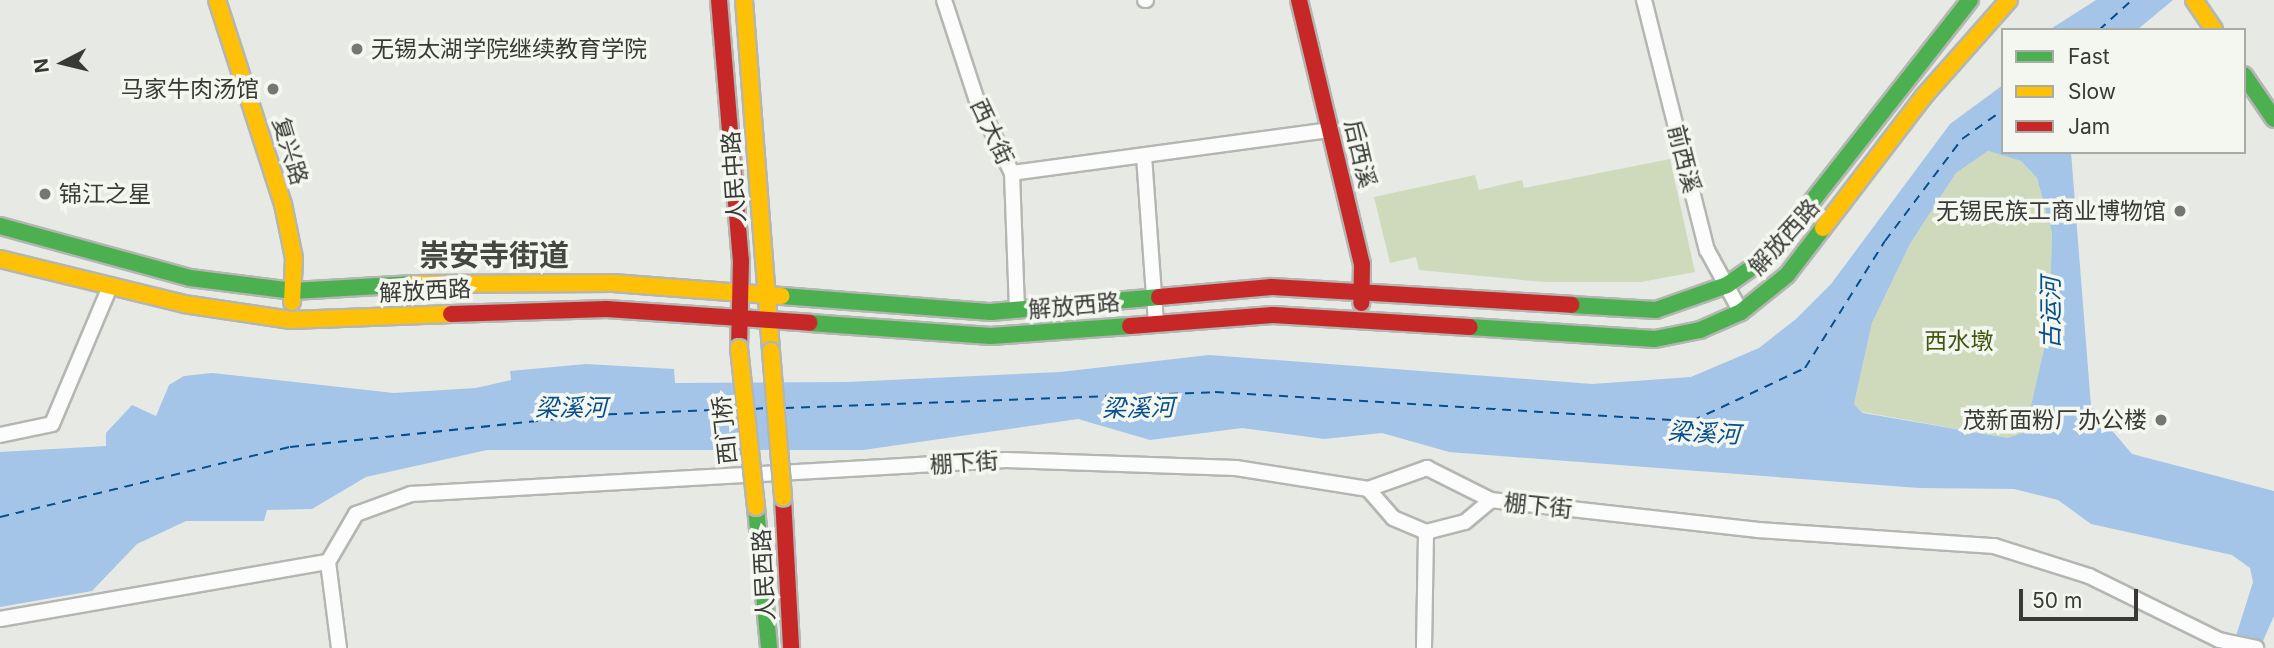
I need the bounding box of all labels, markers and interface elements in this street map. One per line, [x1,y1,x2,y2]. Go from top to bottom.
north arrow [28,28,98,98]
legend [2001,28,2246,154]
place label: 无锡太湖学院继续教育学院 [371,35,647,63]
marker: 无锡太湖学院继续教育学院 [349,41,365,57]
text: Fast [2068,44,2110,69]
text: N [29,57,54,74]
place label: 马家牛肉汤馆 [121,75,259,103]
text: Slow [2068,79,2116,104]
marker: 马家牛肉汤馆 [265,81,281,97]
street label: 西大街 [965,95,1019,169]
street label: 复兴路 [267,114,313,188]
text: Jam [2068,114,2110,139]
street label: 后西溪 [1339,117,1381,191]
street label: 前西溪 [1662,122,1706,196]
street label: 人民中路 [717,130,751,224]
place label: 锦江之星 [59,180,151,208]
marker: 锦江之星 [37,186,53,202]
street label: 解放西路 [1743,194,1825,280]
place label: 无锡民族工商业博物馆 [1936,197,2166,225]
marker: 无锡民族工商业博物馆 [2172,203,2188,219]
district label: 崇安寺街道 [419,237,569,273]
street label: 解放西路 [378,275,472,307]
water label: 古运河 [2037,277,2065,349]
street label: 解放西路 [1027,288,1121,324]
park label: 西水墩 [1925,327,1993,355]
water label: 梁溪河 [1102,393,1174,423]
water label: 梁溪河 [535,394,607,422]
street label: 西门桥 [708,394,742,466]
place label: 茂新面粉厂办公楼 [1963,406,2147,434]
marker: 茂新面粉厂办公楼 [2153,412,2169,428]
water label: 梁溪河 [1667,417,1741,449]
street label: 棚下街 [929,447,999,479]
street label: 棚下街 [1502,489,1574,523]
street label: 人民西路 [748,528,780,622]
scale bar [2022,574,2141,618]
text: 50 m [2032,588,2082,613]

